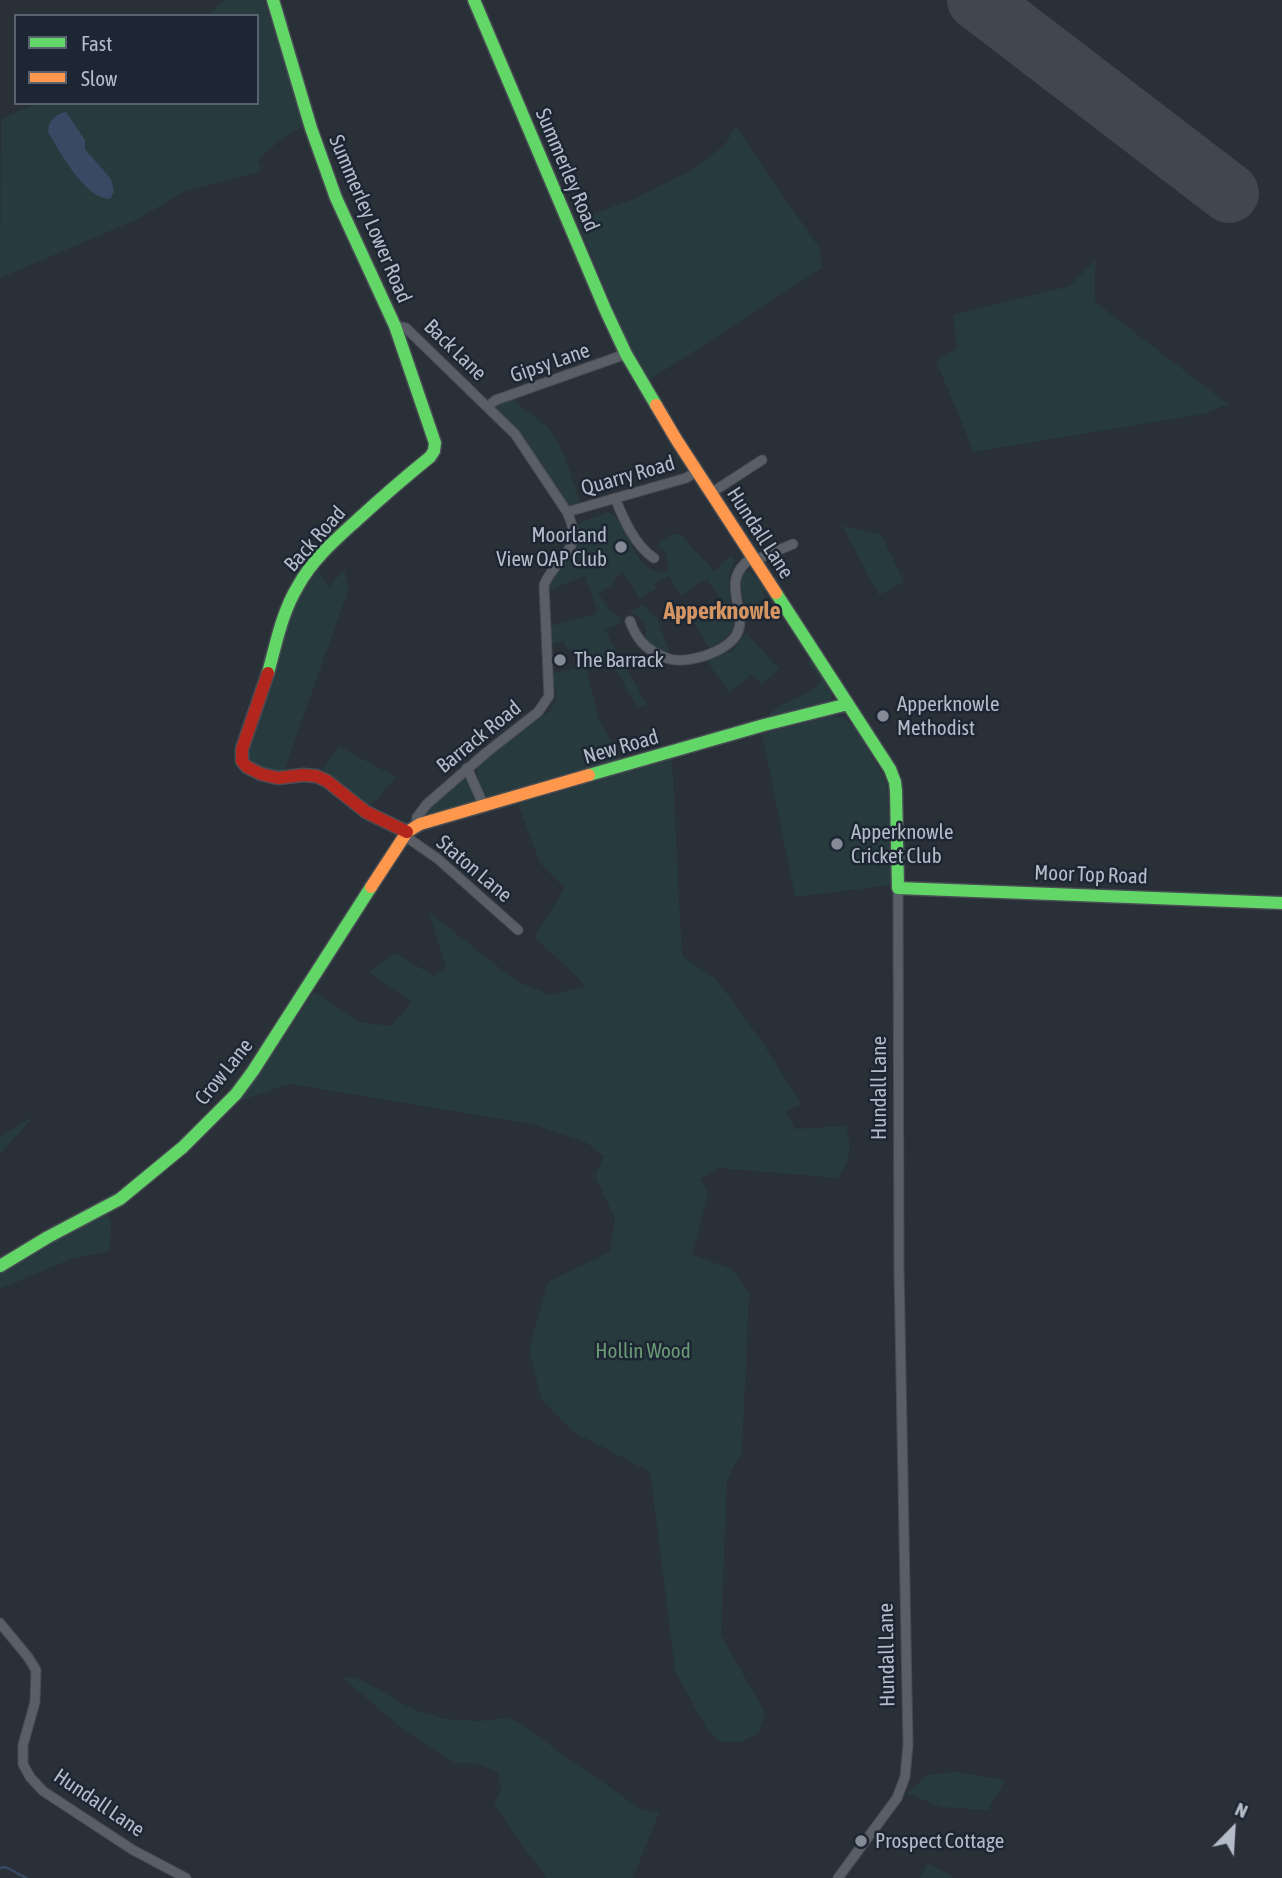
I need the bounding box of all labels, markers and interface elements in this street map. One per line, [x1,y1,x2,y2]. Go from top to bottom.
legend [14,14,259,105]
text: Fast [81,31,112,55]
text: Slow [81,66,117,90]
street label: Summerley Road [530,105,604,235]
street label: Summerley Lower Road [323,131,417,307]
street label: Back Lane [418,314,492,386]
street label: Gipsy Lane [507,338,593,388]
street label: Quarry Road [578,451,678,501]
street label: Hundall Lane [721,483,799,583]
street label: Back Road [279,501,351,577]
place label: Moorland View OAP Club [496,522,607,572]
marker: Moorland View OAP Club [613,539,629,555]
district label: Apperknowle [663,597,781,625]
place label: The Barrack [574,647,664,673]
marker: The Barrack [552,652,568,668]
place label: Apperknowle Methodist [897,691,999,741]
street label: Barrack Road [432,695,526,779]
marker: Apperknowle Methodist [875,708,891,724]
street label: New Road [580,724,662,770]
place label: Apperknowle Cricket Club [851,819,953,869]
street label: Staton Lane [431,830,517,908]
marker: Apperknowle Cricket Club [829,836,845,852]
street label: Moor Top Road [1034,860,1148,890]
street label: Crow Lane [190,1034,258,1110]
street label: Hundall Lane [866,1036,892,1140]
park label: Hollin Wood [595,1338,691,1364]
street label: Hundall Lane [873,1603,901,1707]
street label: Hundall Lane [49,1764,149,1842]
north arrow [1198,1794,1268,1864]
text: N [1232,1797,1251,1822]
place label: Prospect Cottage [875,1828,1004,1854]
marker: Prospect Cottage [853,1833,869,1849]

